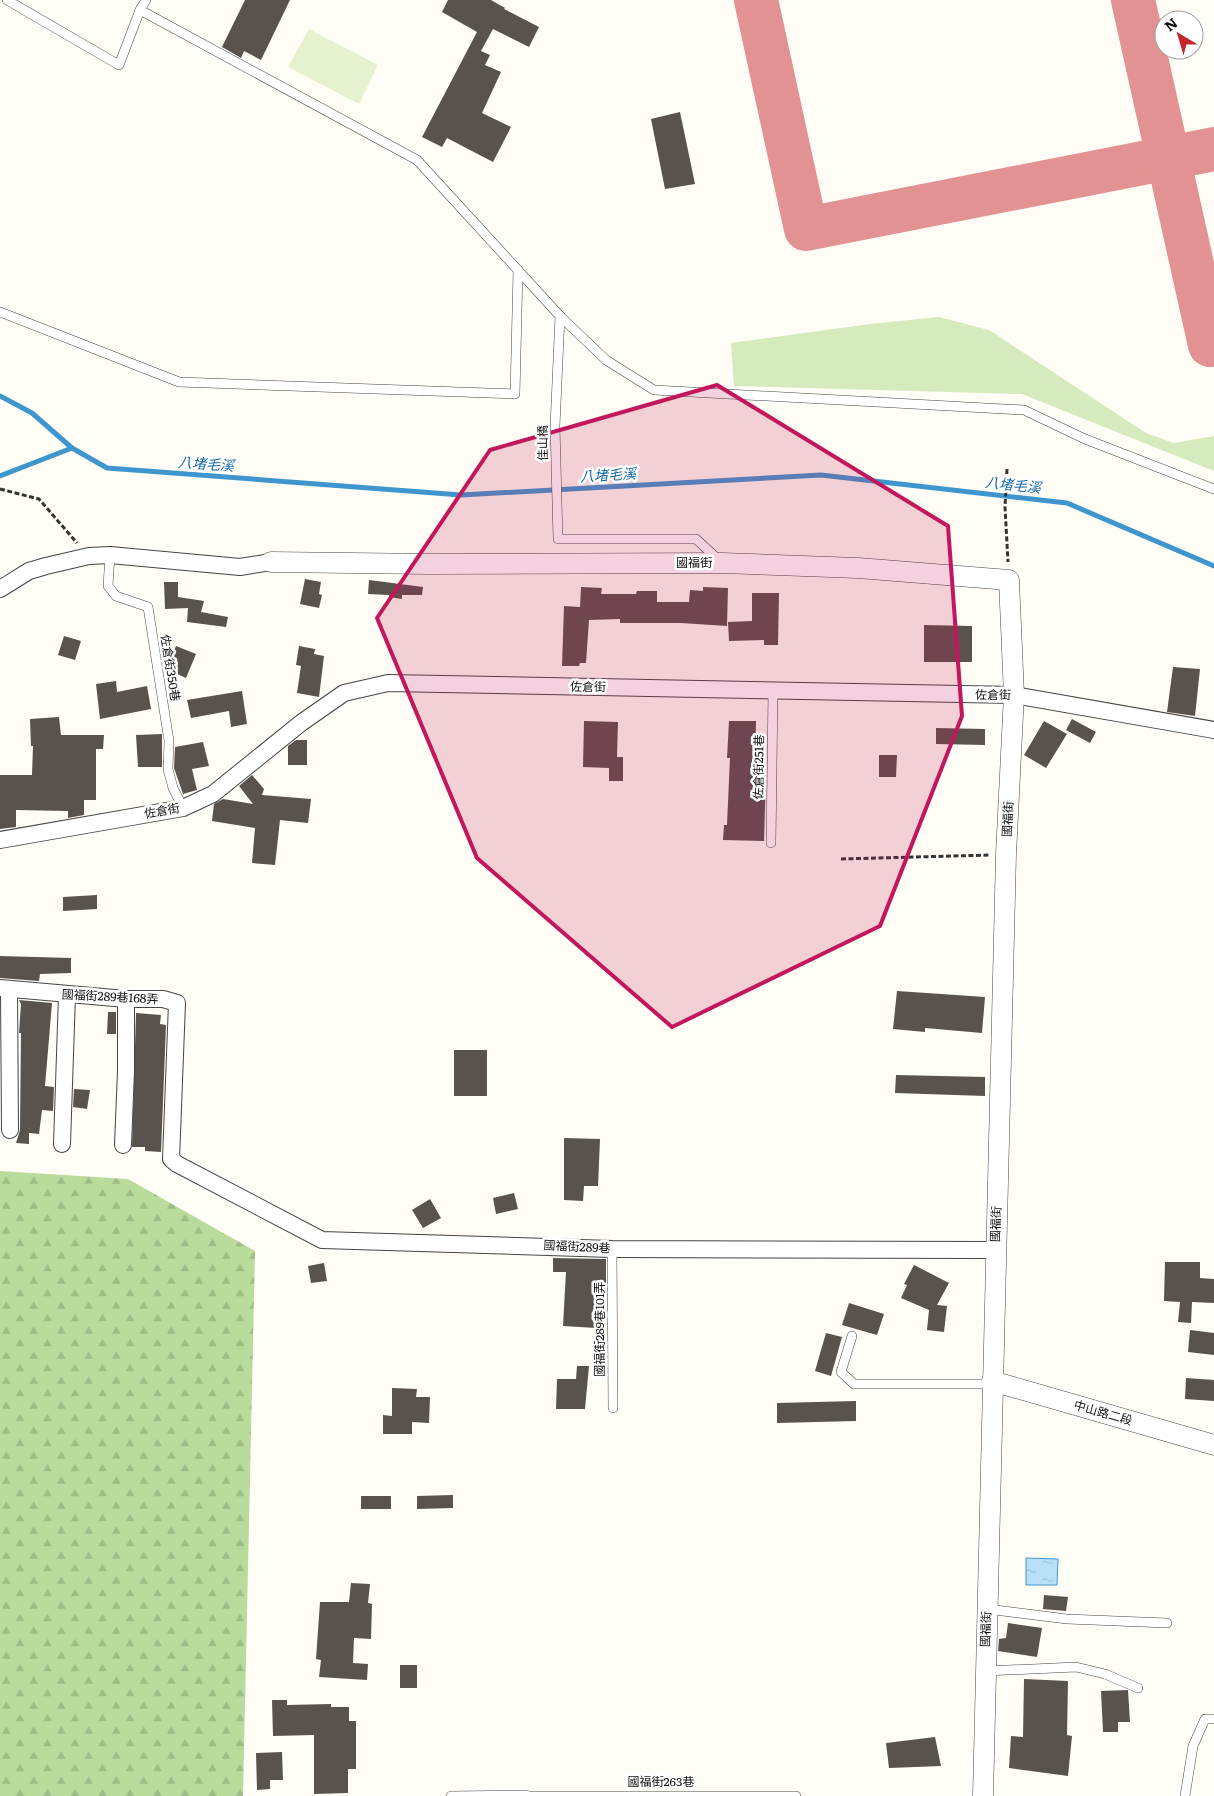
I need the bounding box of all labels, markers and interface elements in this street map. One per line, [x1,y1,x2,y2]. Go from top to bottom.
north arrow [1154,10,1204,60]
text: N [1160,12,1181,35]
street label: 佳山橋 [533,425,551,461]
water label: 八堵毛溪 [177,451,237,475]
water label: 八堵毛溪 [579,462,638,485]
water label: 八堵毛溪 [984,471,1044,497]
street label: 國福街 [676,553,712,571]
street label: 佐倉街350巷 [157,633,185,703]
street label: 佐倉街 [570,677,606,695]
street label: 佐倉街 [975,685,1011,703]
street label: 佐倉街251巷 [748,734,768,800]
street label: 佐倉街 [143,798,181,822]
street label: 國福街 [997,800,1017,837]
street label: 國福街289巷168弄 [61,984,159,1008]
street label: 國福街 [985,1206,1005,1242]
street label: 國福街289巷 [543,1235,611,1257]
street label: 國福街289巷101弄 [590,1281,608,1377]
street label: 中山路二段 [1072,1395,1135,1429]
street label: 國福街 [975,1611,995,1647]
street label: 國福街263巷 [627,1772,695,1790]

